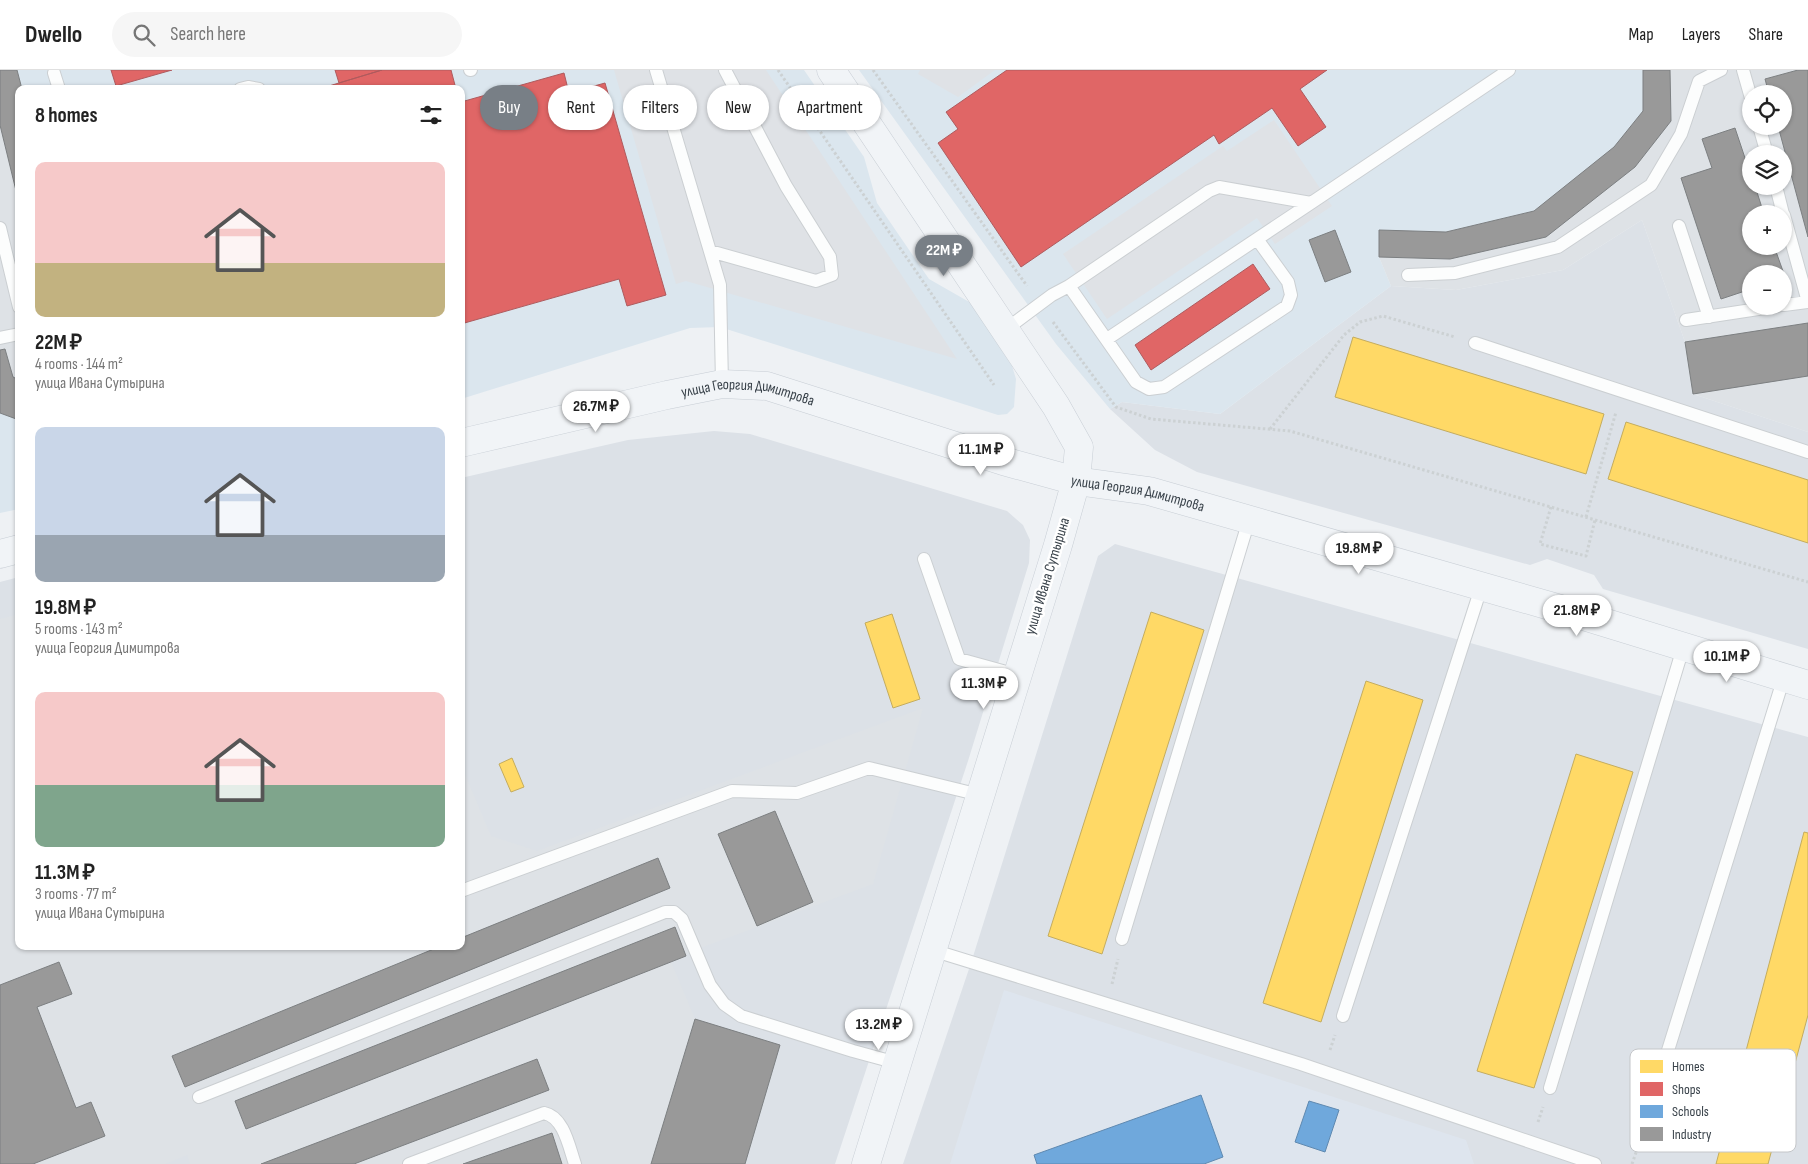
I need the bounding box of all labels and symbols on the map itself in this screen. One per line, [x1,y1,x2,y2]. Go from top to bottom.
pin: 22M ₽ [909,234,979,277]
street label: улица Георгия Димитрова [679,375,817,411]
pin: 26.7M ₽ [550,390,642,433]
pin: 11.1M ₽ [935,434,1027,476]
street label: улица Георгия Димитрова [1069,471,1207,516]
street label: улица Ивана Сутырина [1021,515,1074,637]
pin: 19.8M ₽ [1313,532,1405,575]
pin: 21.8M ₽ [1531,594,1623,637]
pin: 10.1M ₽ [1681,640,1773,683]
pin: 11.3M ₽ [938,668,1030,710]
pin: 13.2M ₽ [833,1008,925,1051]
legend [1630,1049,1796,1152]
text: Homes [1672,1058,1705,1075]
text: Shops [1672,1081,1701,1098]
text: Schools [1672,1103,1709,1120]
text: Industry [1672,1126,1712,1143]

